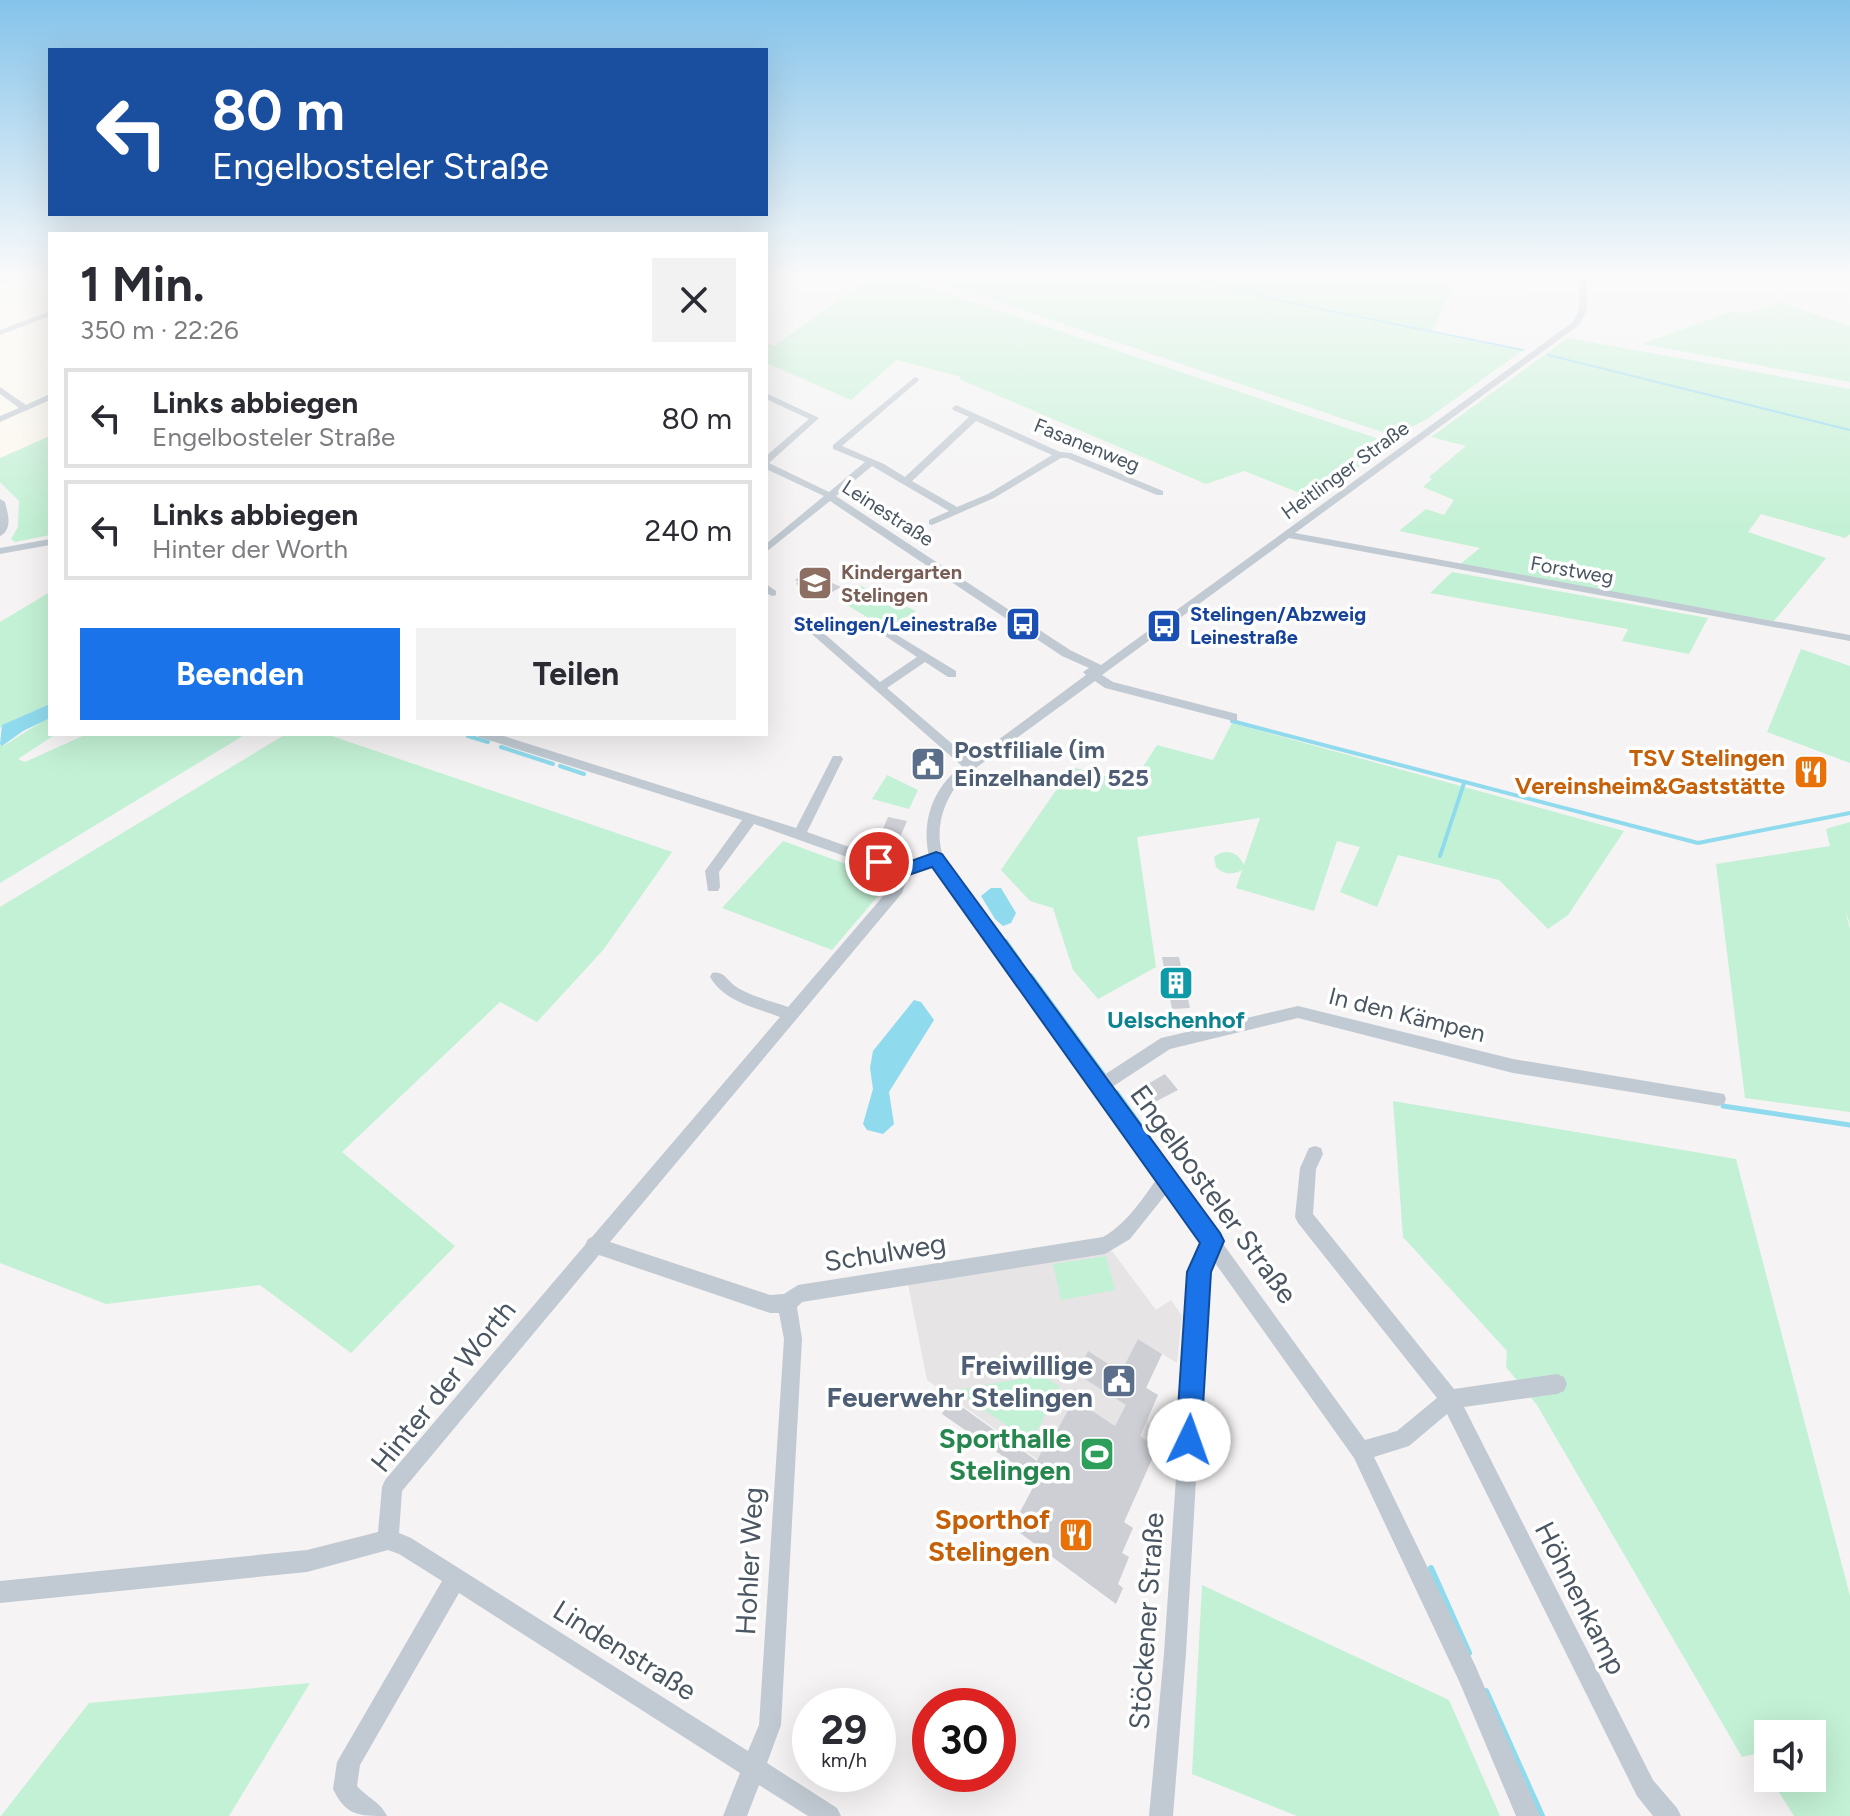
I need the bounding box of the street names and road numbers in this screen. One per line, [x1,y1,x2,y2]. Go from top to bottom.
street label: Fasanenweg [1031,413,1143,477]
street label: Heitlinger Straße [1277,416,1413,524]
street label: Leinestraße [838,475,938,551]
street label: Forstweg [1529,551,1615,589]
street label: In den Kämpen [1326,981,1488,1048]
street label: Engelbosteler Straße [1123,1078,1305,1310]
street label: Schulweg [822,1226,948,1278]
street label: Hinter der Worth [363,1293,523,1479]
street label: Hohler Weg [728,1486,770,1636]
street label: Stöckener Straße [1121,1511,1171,1731]
street label: Höhnenkamp [1528,1516,1634,1680]
street label: Lindenstraße [547,1593,703,1707]

